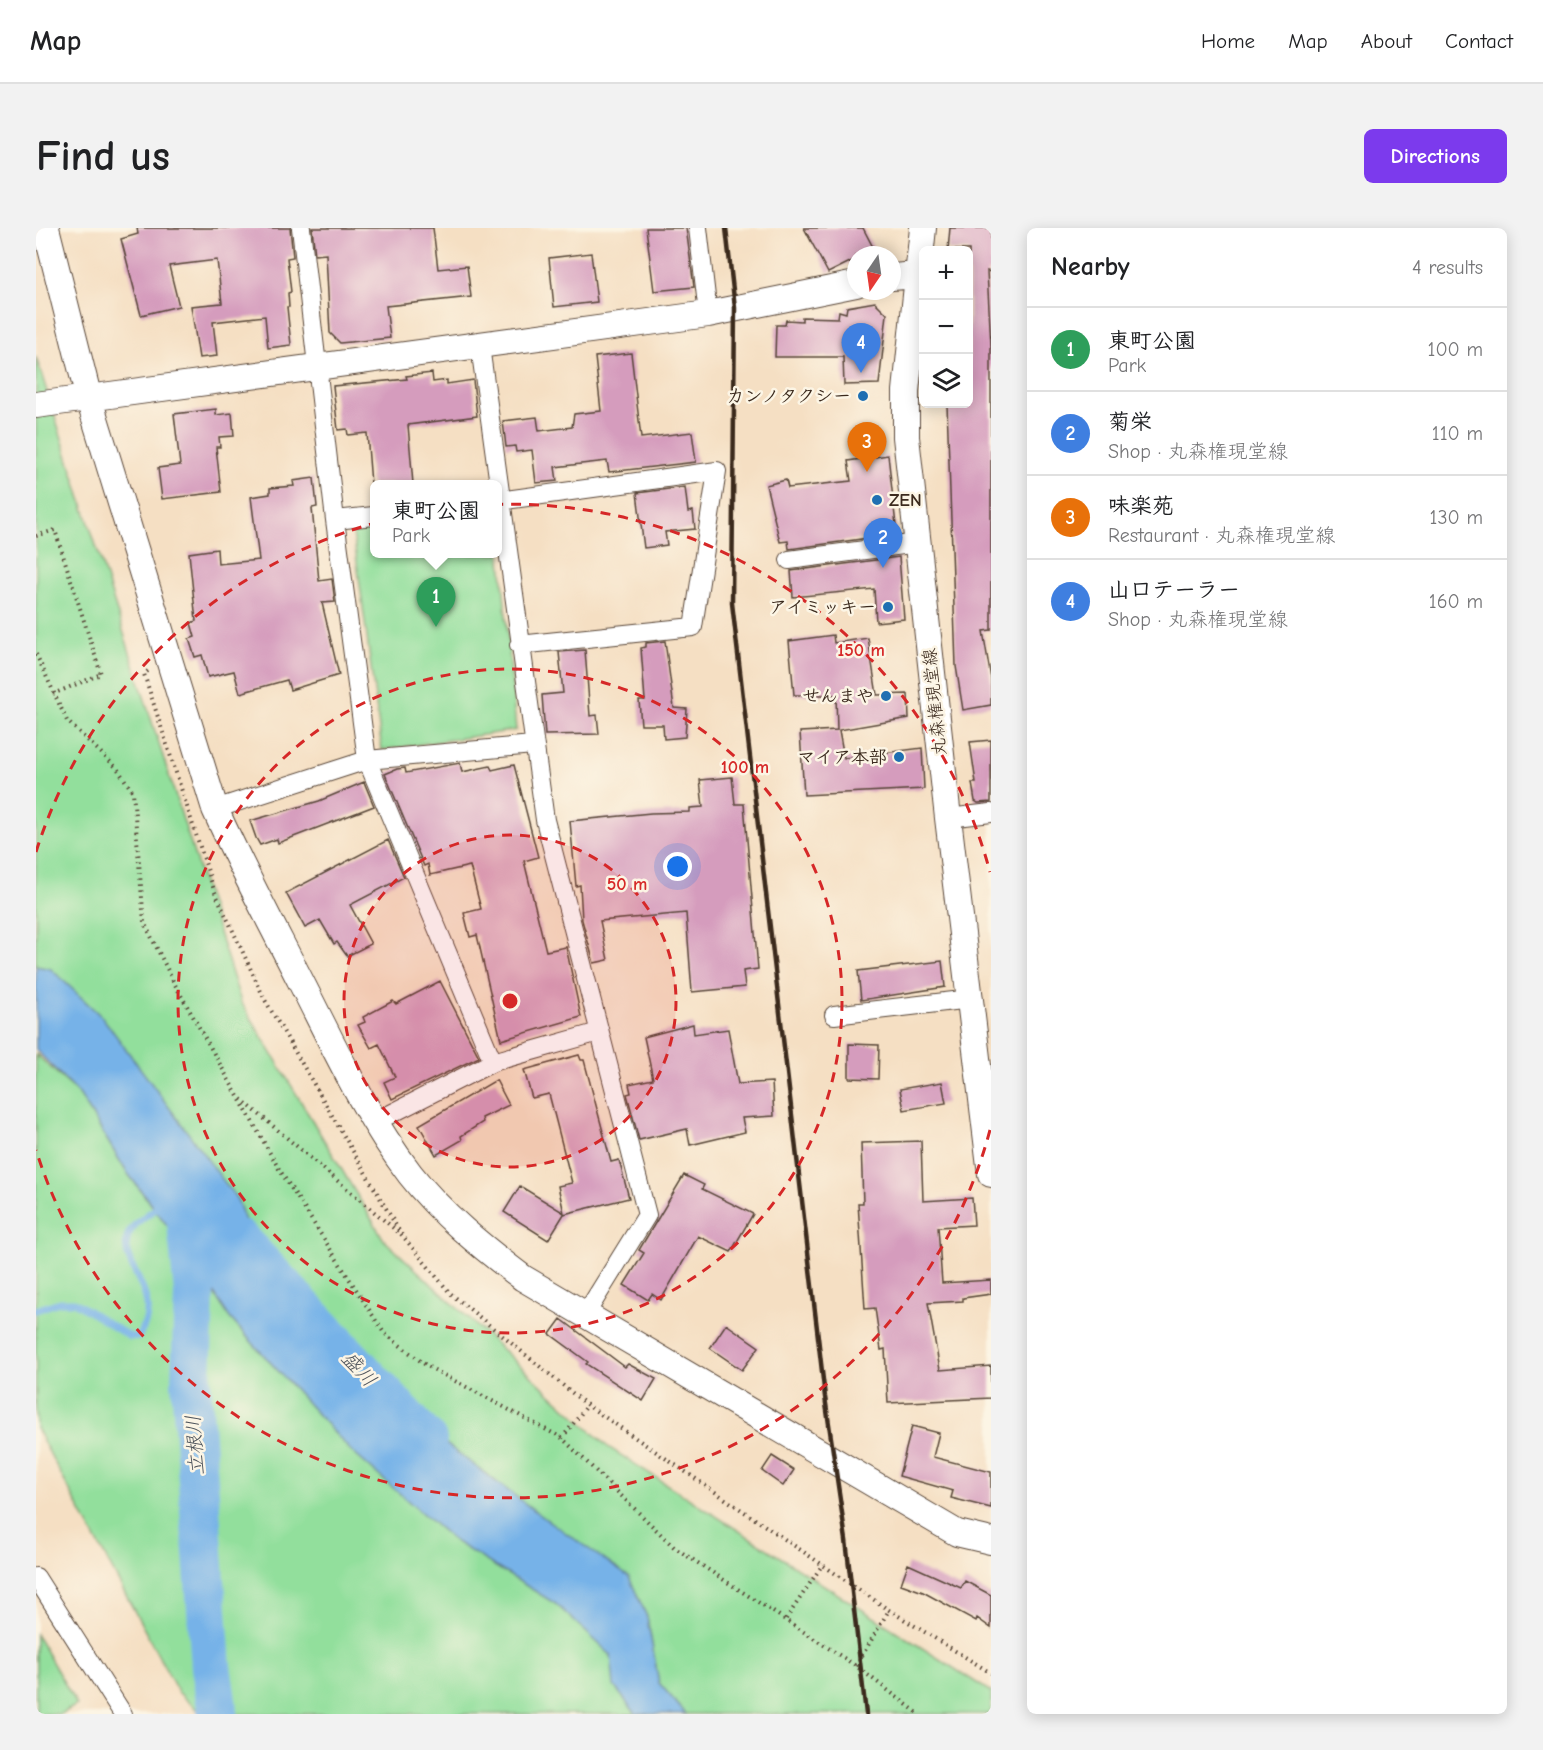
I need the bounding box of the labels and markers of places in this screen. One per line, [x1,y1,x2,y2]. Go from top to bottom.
pin: 4 [842,324,880,373]
place label: カンノタクシー [726,386,851,407]
marker: カンノタクシー [856,389,870,403]
pin: 3 [848,422,886,472]
place label: ZEN [889,490,922,511]
marker: ZEN [870,493,884,507]
pin: 2 [864,518,902,568]
pin: 1 [416,578,456,627]
place label: アイミッキー [769,597,876,618]
marker: アイミッキー [881,600,895,614]
place label: せんまや [802,686,874,707]
marker: せんまや [879,689,893,703]
place label: マイア本部 [797,747,887,768]
marker: マイア本部 [892,750,906,764]
centre of rings [500,991,520,1011]

